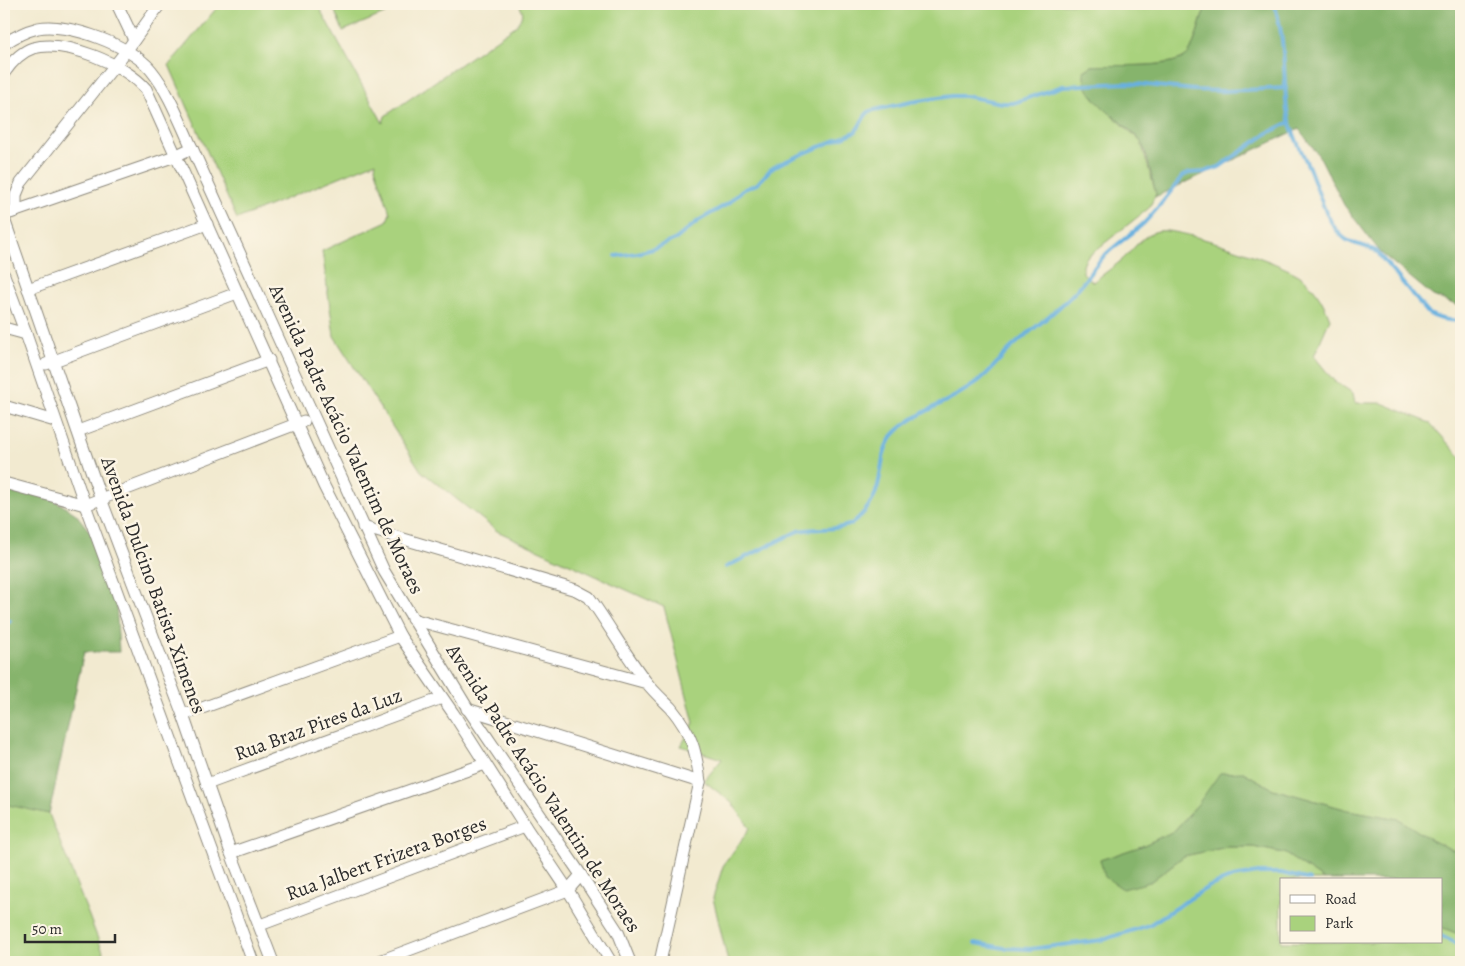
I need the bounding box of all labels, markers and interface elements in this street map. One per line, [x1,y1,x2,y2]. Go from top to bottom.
street label: Avenida Padre Acácio Valentim de Moraes [262,279,430,599]
street label: Avenida Dulcino Batista Ximenes [94,452,213,718]
street label: Avenida Padre Acácio Valentim de Moraes [439,638,647,938]
street label: Rua Braz Pires da Luz [231,682,406,767]
street label: Rua Jalbert Frizera Borges [282,810,490,907]
legend [1280,878,1442,944]
text: Road [1325,889,1357,909]
scale bar [25,911,115,943]
text: Park [1325,913,1354,933]
text: 50 m [32,919,62,939]

